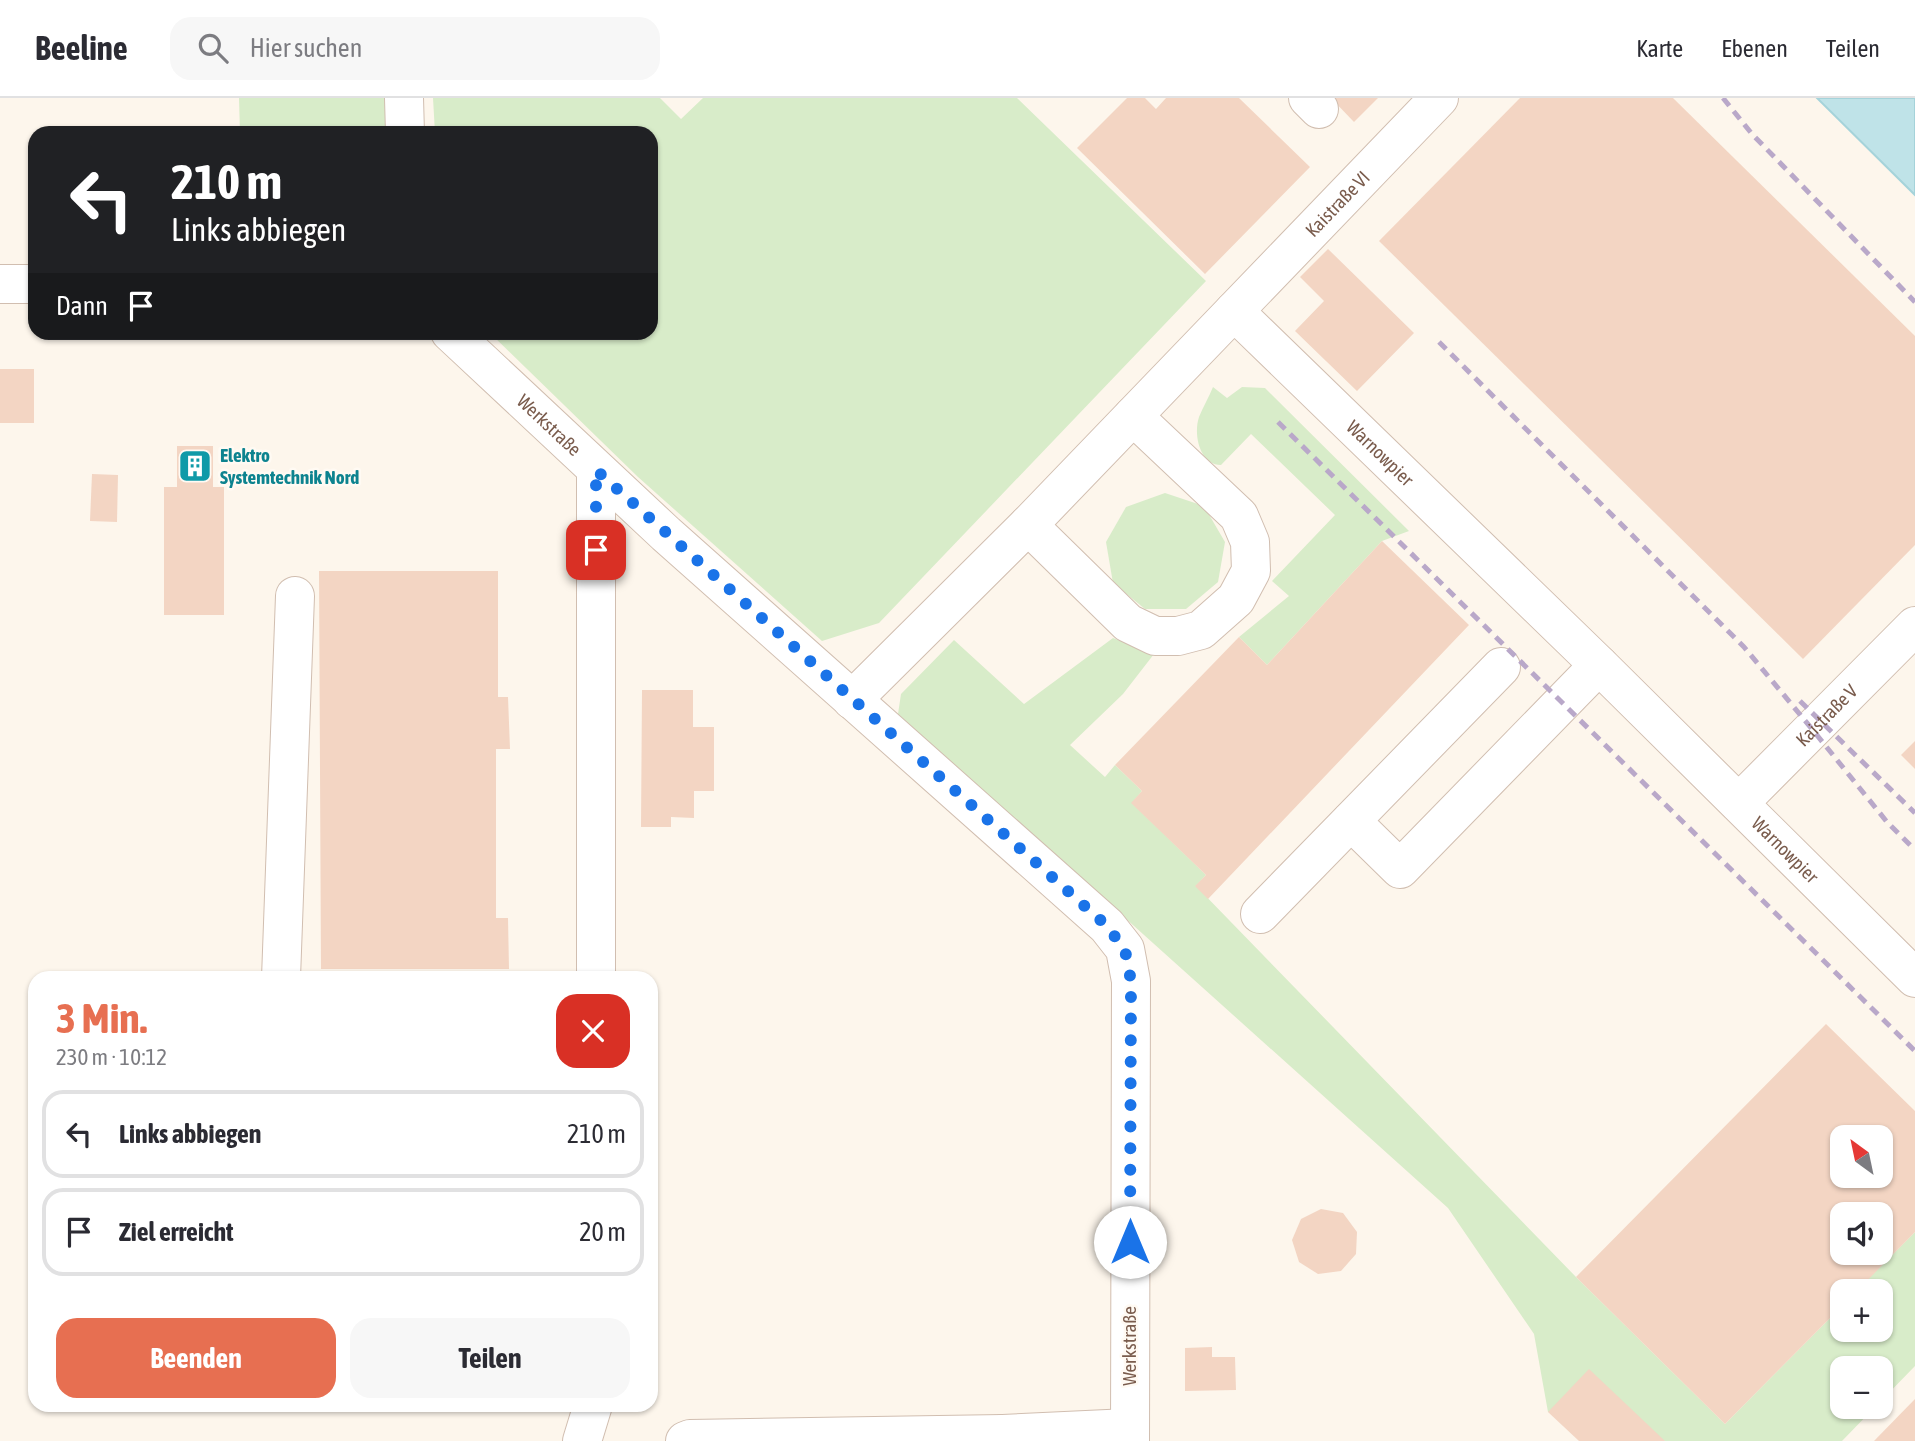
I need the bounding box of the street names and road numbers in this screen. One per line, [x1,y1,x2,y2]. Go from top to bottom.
street label: Kaistraße VI [1301,166,1374,241]
street label: Werkstraße [513,390,586,460]
street label: Warnowpier [1342,416,1419,490]
street label: Kaistraße V [1791,679,1862,750]
street label: Warnowpier [1748,812,1823,887]
street label: Werkstraße [1118,1306,1140,1386]

